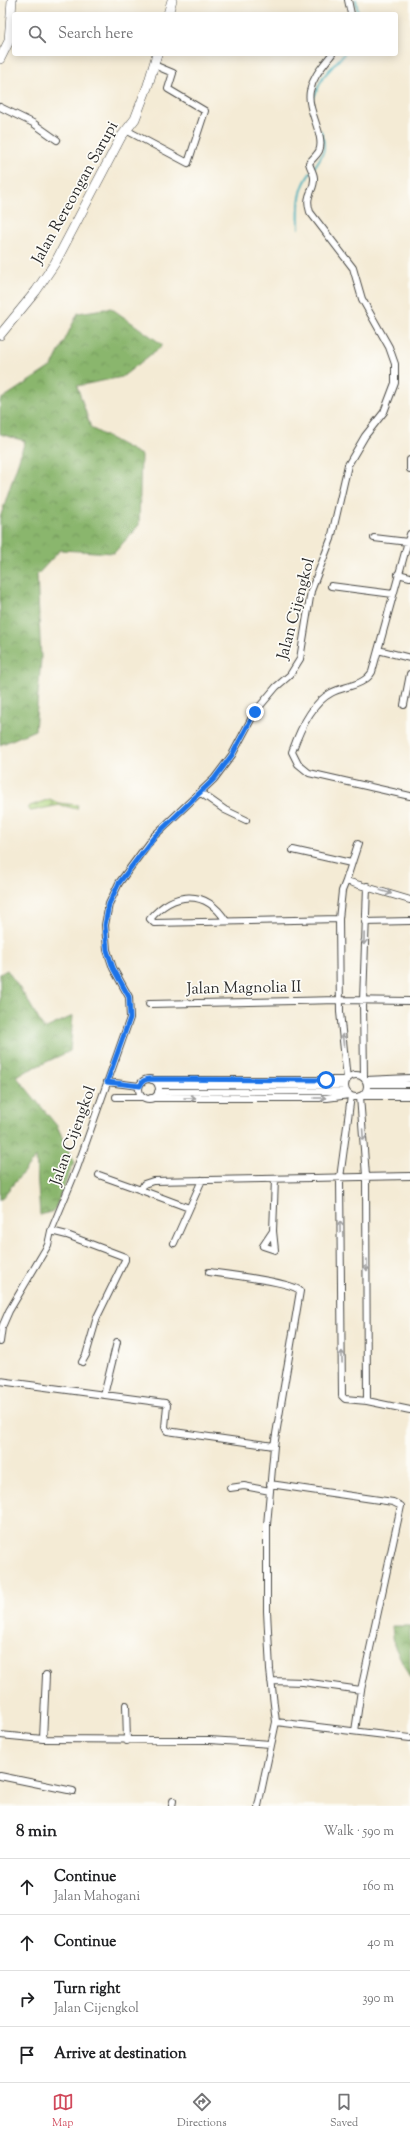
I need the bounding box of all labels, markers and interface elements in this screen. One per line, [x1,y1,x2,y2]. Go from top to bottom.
search box [12,12,398,56]
icon: search [26,23,48,45]
text: Search here [58,24,133,45]
street label: Jalan Rereongan Sarupi [27,117,125,269]
street label: Jalan Cijengkol [272,555,322,663]
route end [246,703,264,721]
one-way arrow [380,889,393,896]
one-way arrow [361,932,368,945]
street label: Jalan Magnolia II [185,977,302,1002]
one-way arrow [339,1034,347,1047]
route start [317,1071,335,1089]
street label: Jalan Cijengkol [45,1082,103,1190]
one-way arrow [183,1094,196,1102]
one-way arrow [313,1094,326,1102]
one-way arrow [360,1128,367,1141]
one-way arrow [337,1221,344,1234]
one-way arrow [363,1258,371,1271]
one-way arrow [338,1351,346,1364]
text: 8 min [16,1820,57,1844]
text: Walk · 590 m [324,1823,394,1841]
text: Continue [54,1867,116,1888]
icon: ahead [16,1876,38,1898]
text: 160 m [363,1878,394,1896]
text: Jalan Mahogani [54,1888,140,1906]
icon: ahead [16,1932,38,1954]
text: Continue [54,1932,116,1953]
text: 40 m [367,1934,394,1952]
text: Turn right [54,1979,120,2000]
icon: right [16,1988,38,2010]
text: 390 m [362,1990,394,2008]
text: Jalan Cijengkol [54,2000,139,2018]
icon: arrive [16,2044,38,2066]
text: Arrive at destination [54,2044,187,2065]
tab: Map [52,2091,74,2131]
tab: Directions [177,2091,227,2131]
tab: Saved [330,2091,358,2131]

